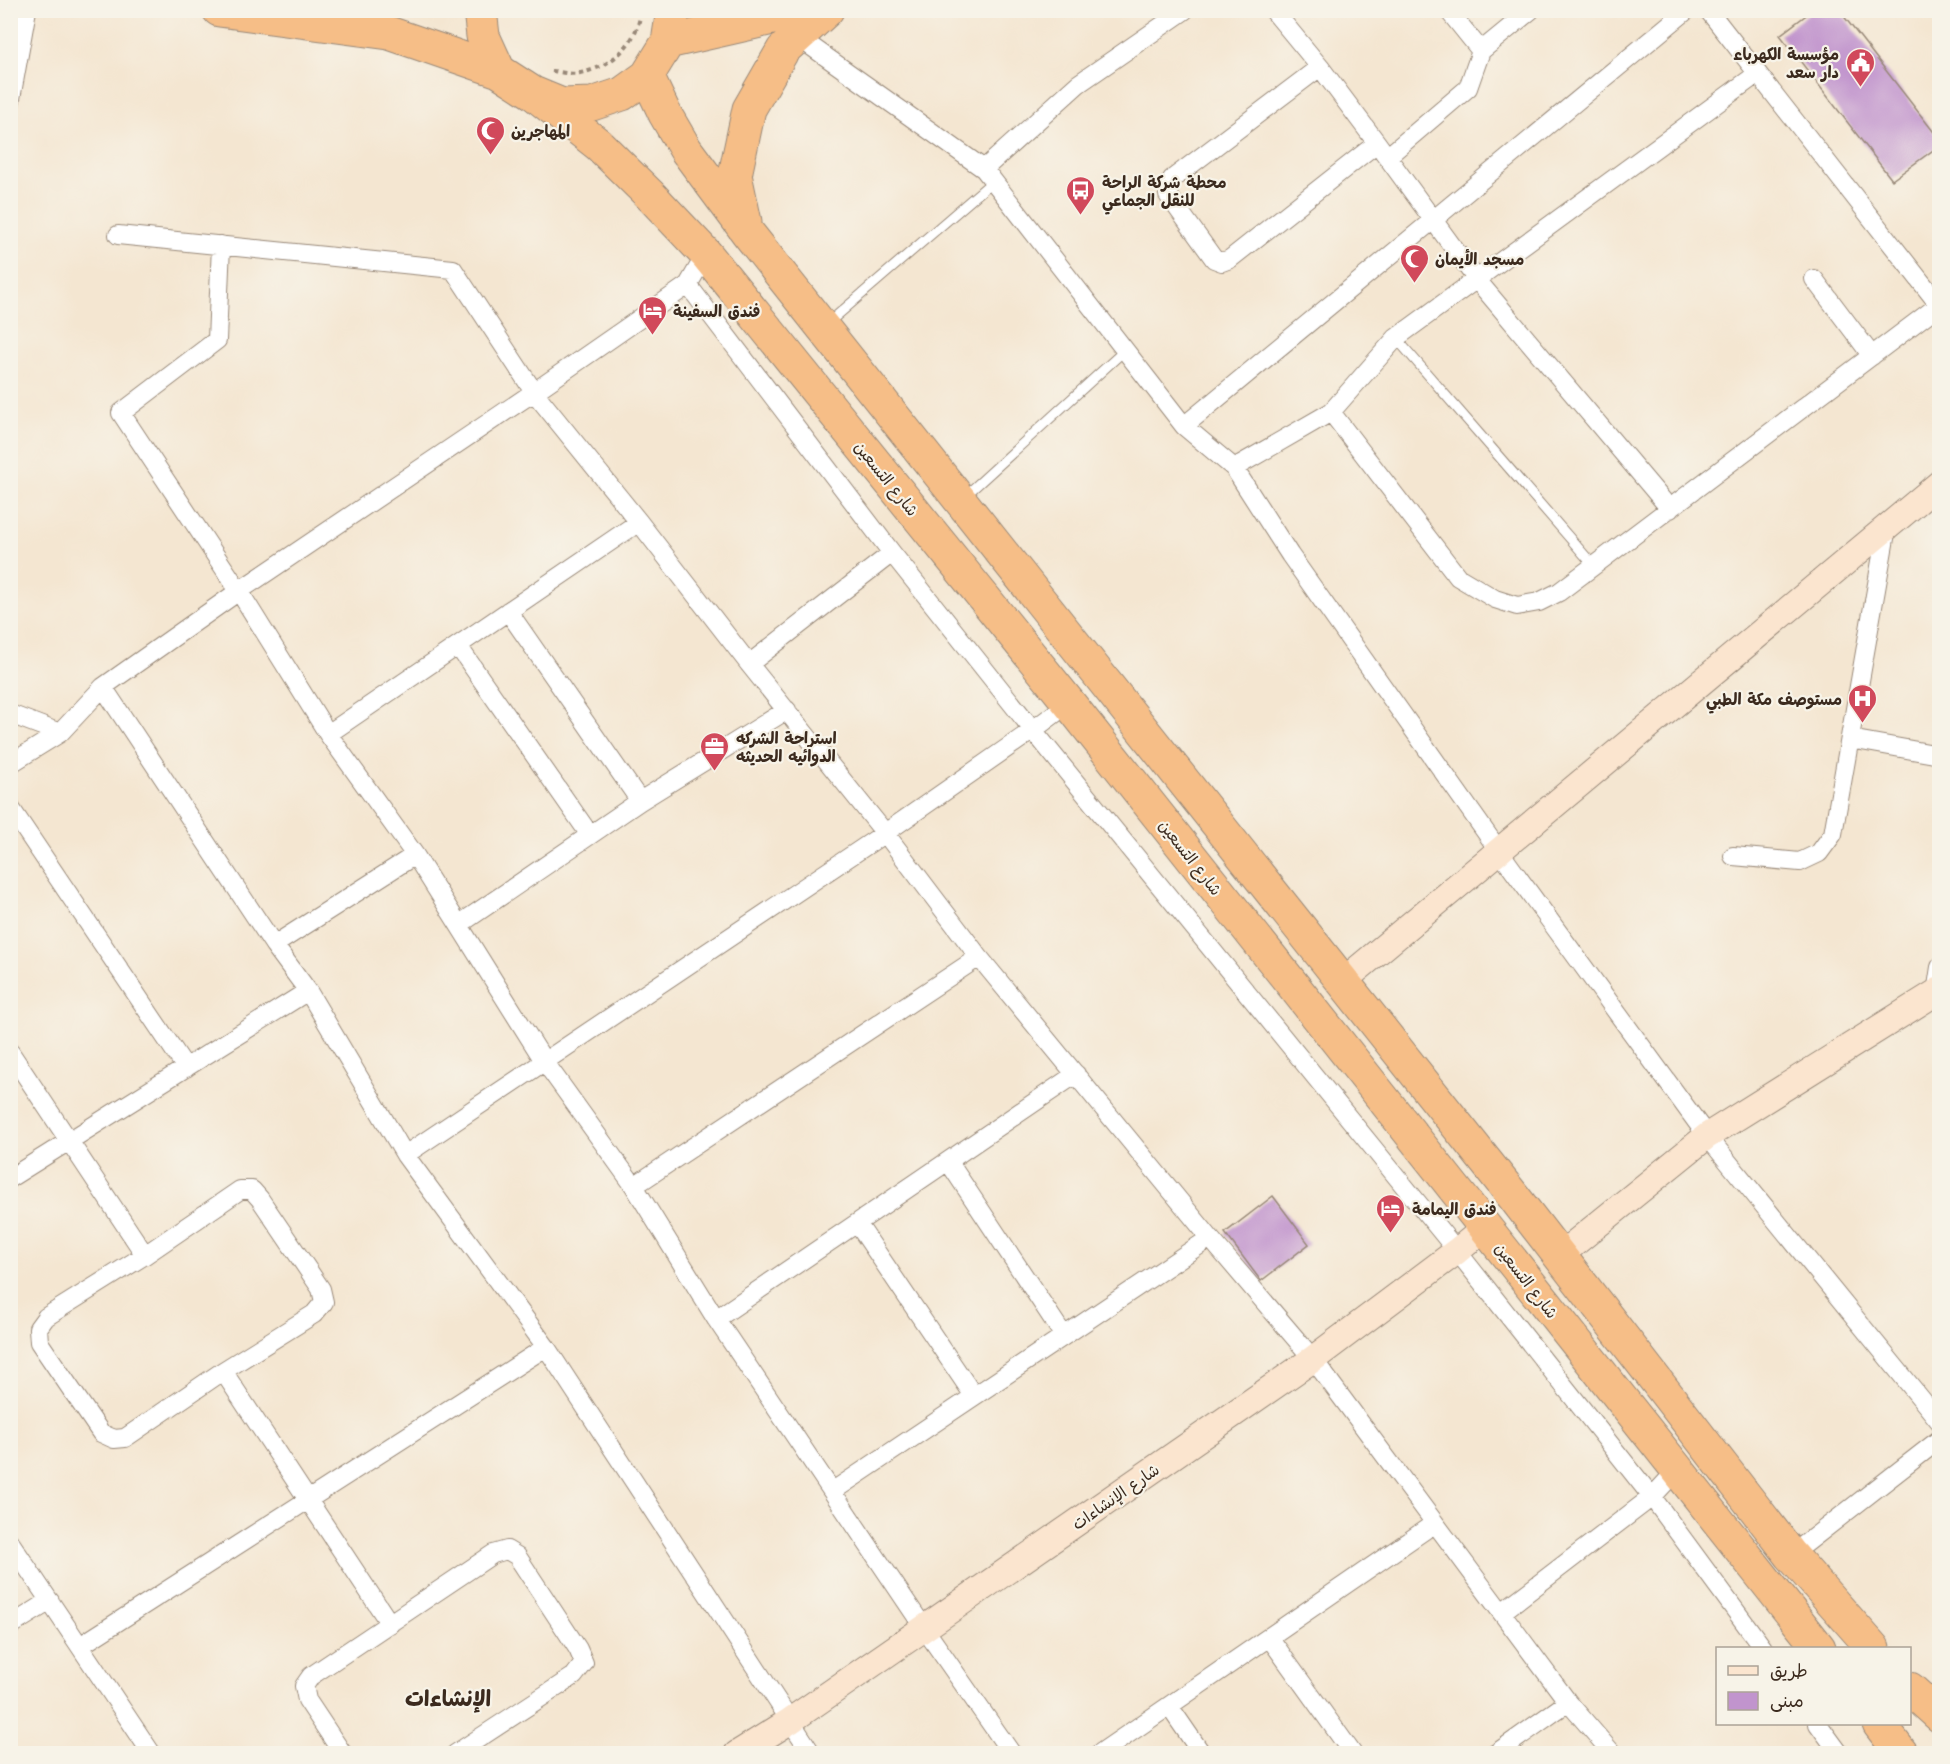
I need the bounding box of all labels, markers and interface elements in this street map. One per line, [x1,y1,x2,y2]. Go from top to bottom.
place label: مؤسسة الكهرباء دار سعد [1733,43,1839,82]
public building icon: مؤسسة الكهرباء دار سعد [1844,46,1876,88]
mosque icon: المهاجرين [474,114,506,156]
place label: المهاجرين [511,120,570,141]
place label: محطة شركة الراحة للنقل الجماعي [1102,171,1226,215]
bus stop icon: محطة شركة الراحة للنقل الجماعي [1065,174,1097,216]
mosque icon: مسجد الأيمان [1398,242,1430,284]
place label: مسجد الأيمان [1435,248,1524,269]
hotel icon: فندق السفينة [636,294,668,336]
place label: فندق السفينة [673,300,760,321]
street label: شارع التسعين [849,436,924,521]
hospital icon: مستوصف مكة الطبي [1847,682,1879,724]
place label: مستوصف مكة الطبي [1706,688,1842,714]
place label: استراحة الشركه الدوائيه الحديثه [736,727,837,767]
office icon: استراحة الشركه الدوائيه الحديثه [699,730,731,772]
street label: شارع التسعين [1153,815,1227,900]
hotel icon: فندق اليمامة [1375,1192,1407,1234]
place label: فندق اليمامة [1412,1198,1496,1219]
street label: شارع التسعين [1489,1238,1563,1323]
street label: شارع الإنشاءات [1067,1458,1164,1536]
legend [1716,1647,1911,1725]
text: طريق [1770,1658,1808,1682]
district label: الإنشاءات [405,1683,491,1713]
text: مبنى [1770,1688,1804,1712]

